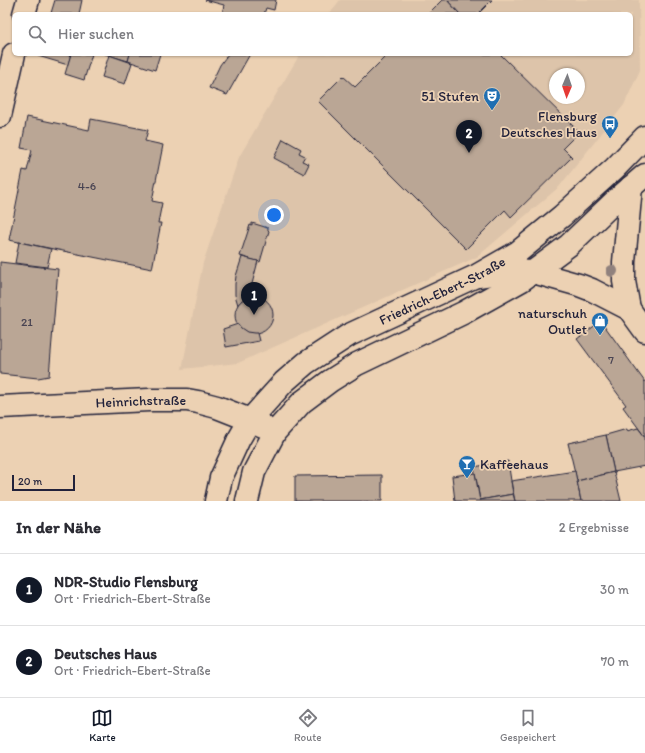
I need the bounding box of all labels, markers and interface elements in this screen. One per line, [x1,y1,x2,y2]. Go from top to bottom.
search box [12,12,633,56]
icon: search [26,23,48,45]
text: Hier suchen [58,25,134,43]
north arrow [549,68,585,104]
theatre icon: 51 Stufen [482,86,502,111]
place label: 51 Stufen [421,88,479,105]
place label: Flensburg Deutsches Haus [501,108,598,141]
bus stop icon: Flensburg Deutsches Haus [600,114,620,139]
pin: 2 [456,120,482,153]
house number: 4-6 [78,179,96,193]
your location [264,205,284,225]
street label: Friedrich-Ebert-Straße [376,253,509,329]
pin: 1 [241,282,267,315]
place label: naturschuh Outlet [518,305,587,338]
shop icon: naturschuh Outlet [590,311,610,336]
house number: 21 [21,315,33,329]
house number: 7 [608,353,614,367]
street label: Heinrichstraße [95,392,186,411]
bar icon: Kaffeehaus [457,454,477,479]
place label: Kaffeehaus [480,456,549,473]
scale bar [12,473,75,492]
text: 20 m [18,475,42,488]
text: In der Nähe [16,517,101,537]
text: 2 Ergebnisse [559,520,629,535]
text: NDR-Studio Flensburg [54,573,198,591]
text: 1 [26,582,32,597]
text: 30 m [600,582,629,597]
text: Ort · Friedrich-Ebert-Straße [54,591,211,606]
text: Deutsches Haus [54,645,157,663]
text: 2 [26,654,32,669]
text: 70 m [601,654,629,669]
text: Ort · Friedrich-Ebert-Straße [54,663,211,678]
tab: Karte [89,707,116,744]
tab: Route [294,707,322,744]
tab: Gespeichert [500,707,556,744]

